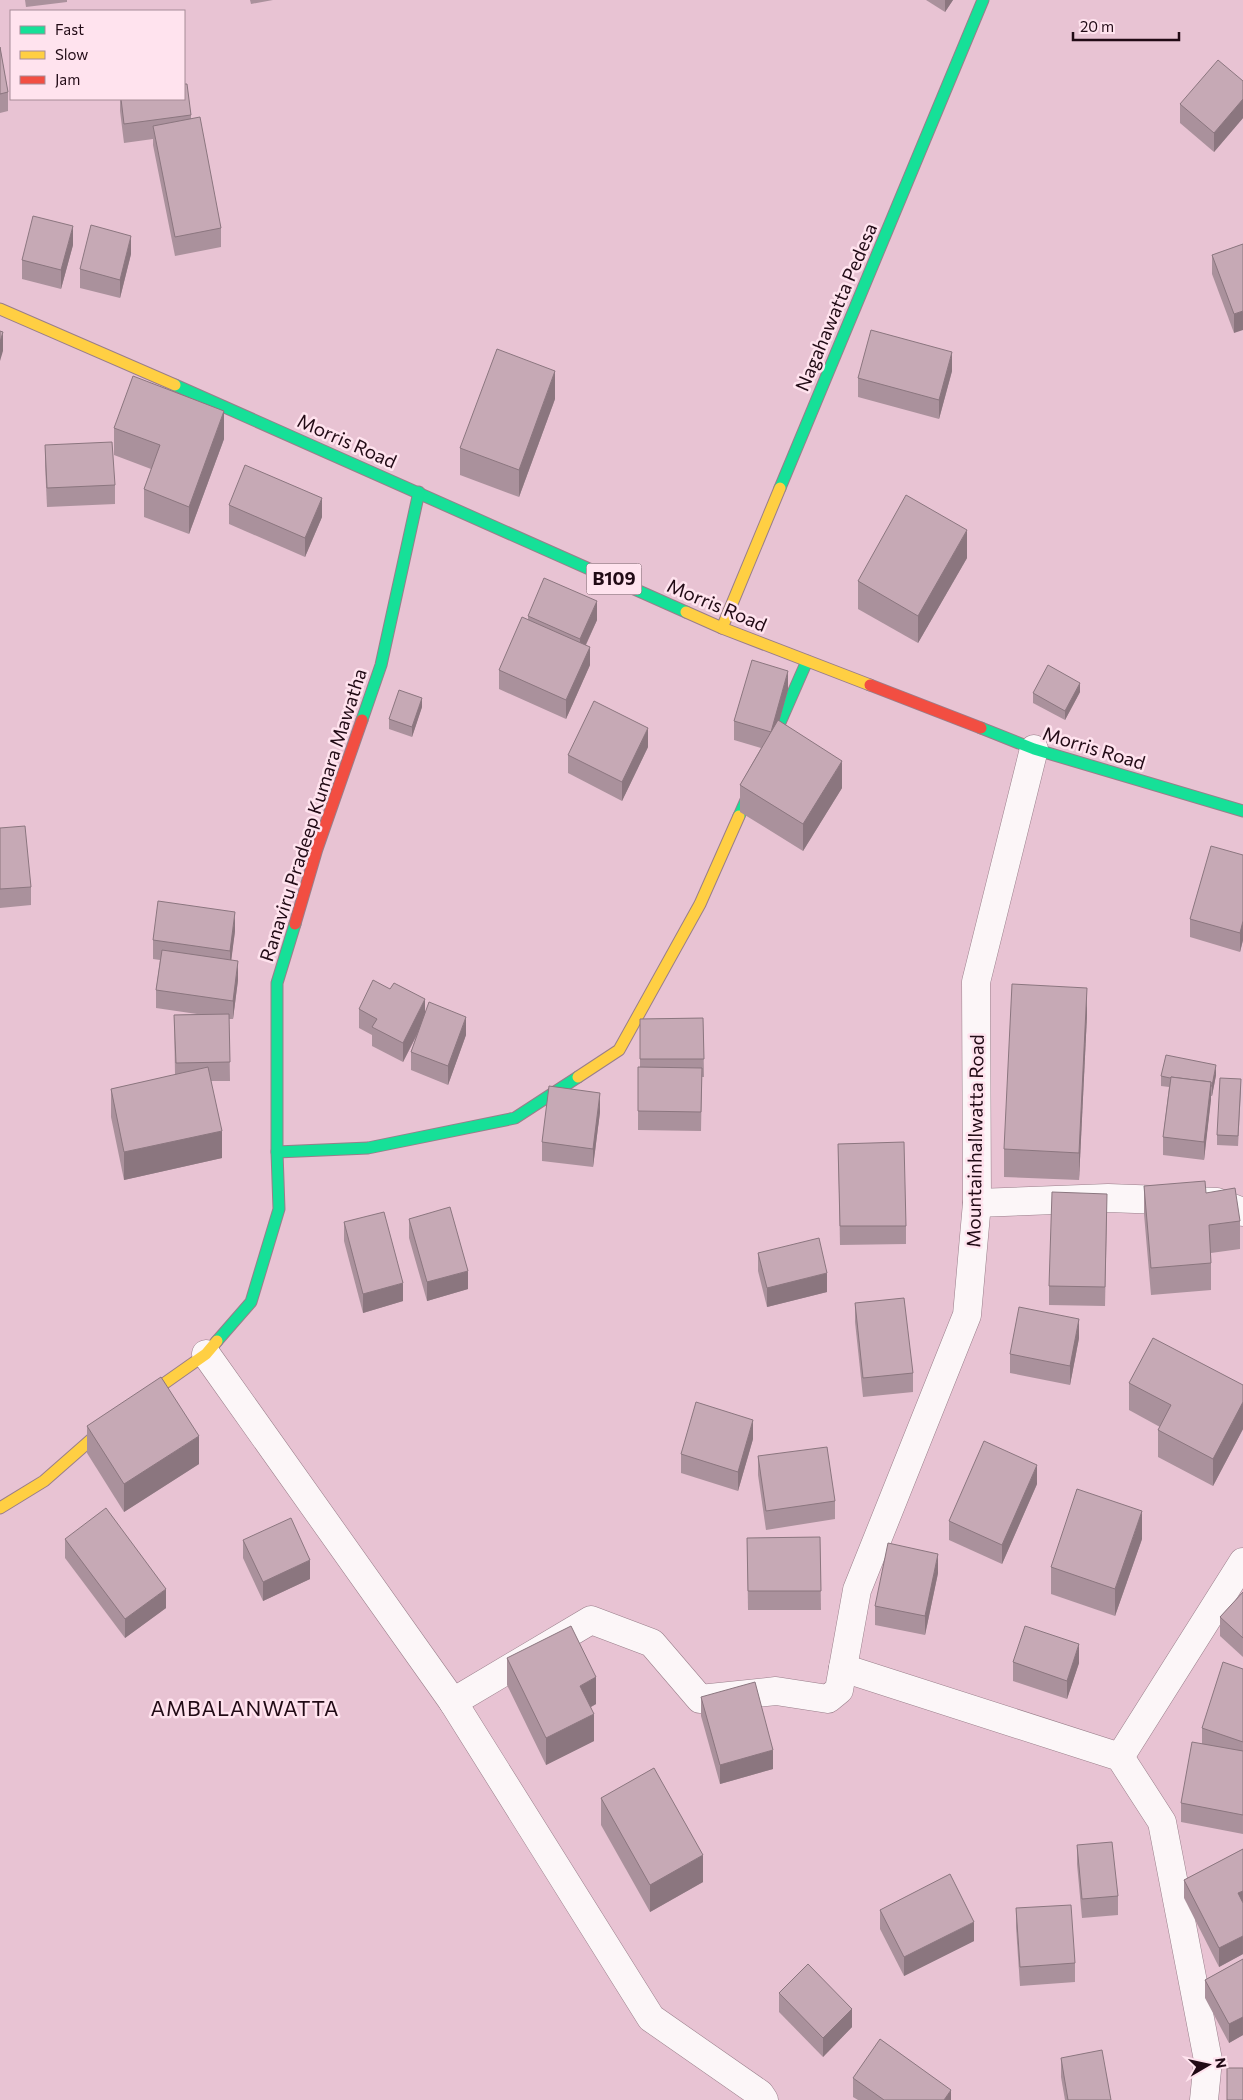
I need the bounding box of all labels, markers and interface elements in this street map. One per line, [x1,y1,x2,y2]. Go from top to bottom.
legend [10,10,185,100]
scale bar [1073,10,1179,42]
text: 20 m [1080,17,1114,35]
text: Fast [55,20,84,38]
text: Slow [55,45,88,63]
text: Jam [55,70,80,88]
street label: Nagahawatta Pedesa [790,219,881,394]
street label: Morris Road [294,408,400,473]
road number: B109 [586,564,642,594]
street label: Morris Road [664,573,771,636]
street label: Ranaviru Pradeep Kumara Mawatha [254,665,371,964]
street label: Morris Road [1040,721,1148,774]
street label: Mountainhallwatta Road [961,1034,988,1248]
district label: AMBALANWATTA [150,1695,340,1720]
north arrow [1183,2040,1233,2090]
text: N [1212,2056,1231,2069]

